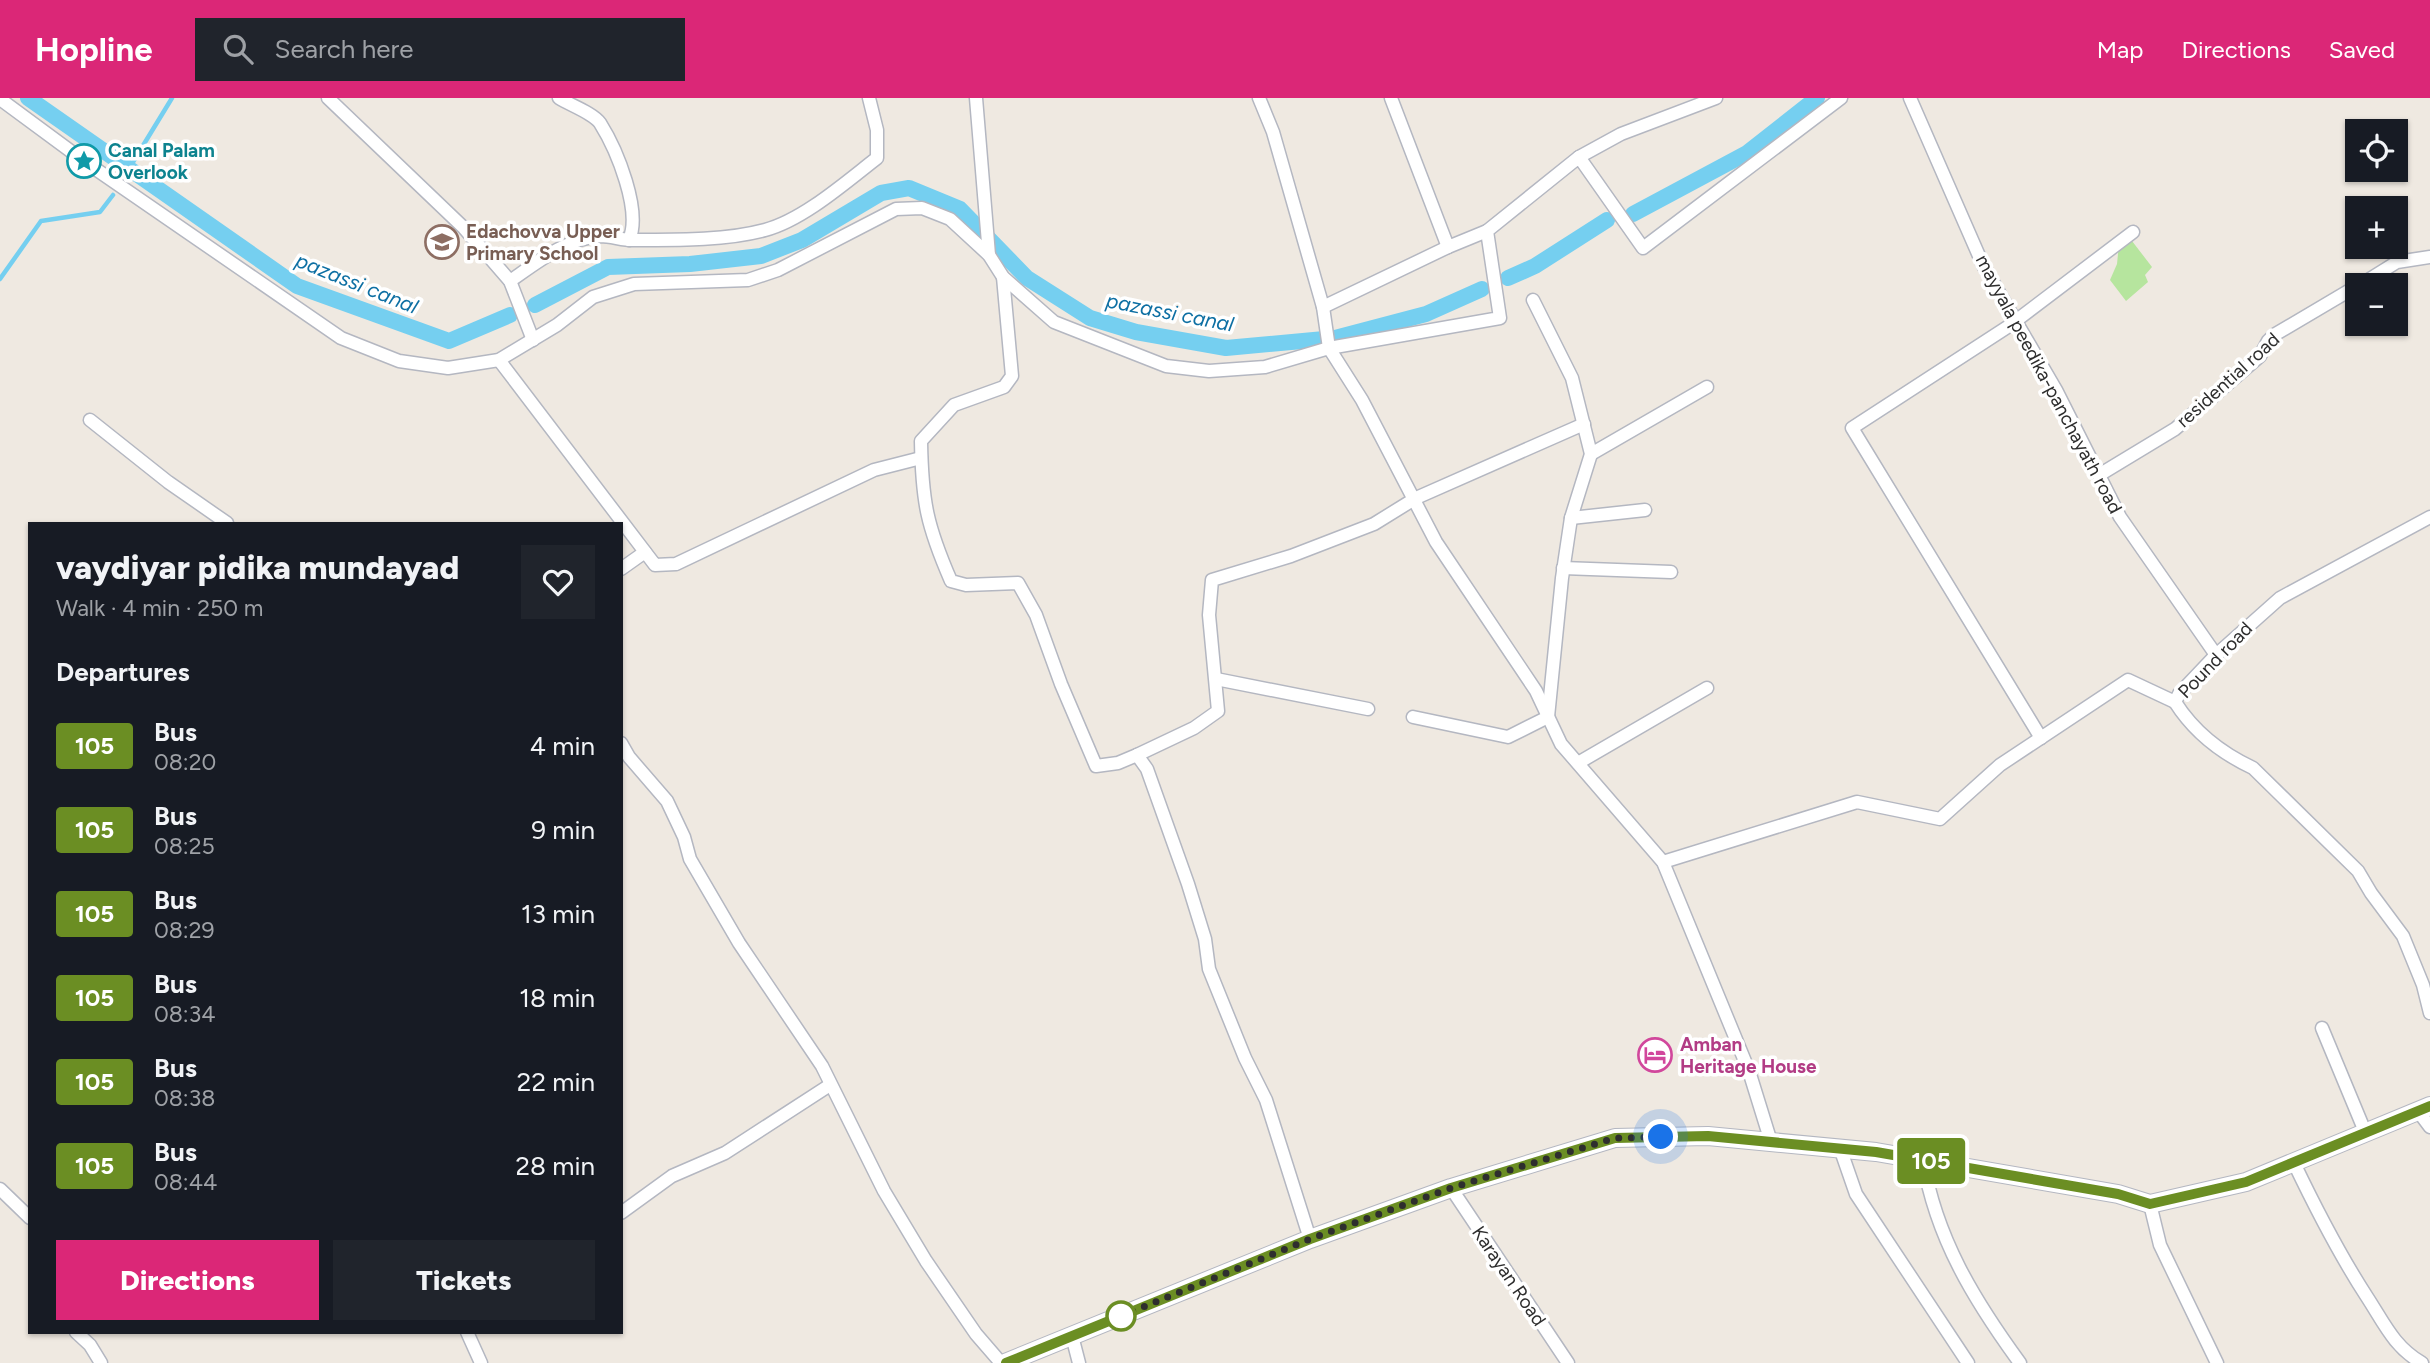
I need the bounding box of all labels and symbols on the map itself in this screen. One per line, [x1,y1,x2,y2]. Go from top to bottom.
place label: Canal Palam Overlook [108,139,215,184]
place icon: Canal Palam Overlook [65,142,103,180]
place label: Edachovva Upper Primary School [466,220,620,265]
school or university icon: Edachovva Upper Primary School [423,223,461,261]
water label: pazassi canal [292,247,422,319]
street label: mayyala peedika-panchayath road [1971,251,2127,517]
water label: pazassi canal [1104,287,1236,337]
street label: residential road [2172,328,2284,432]
street label: Pound road [2173,617,2257,703]
place label: Amban Heritage House [1680,1033,1817,1078]
hotel icon: Amban Heritage House [1636,1036,1674,1074]
your location [1643,1119,1678,1154]
line badge: 105 [1891,1138,1971,1184]
street label: Karayan Road [1467,1222,1551,1330]
unlabelled marker [1106,1301,1136,1331]

